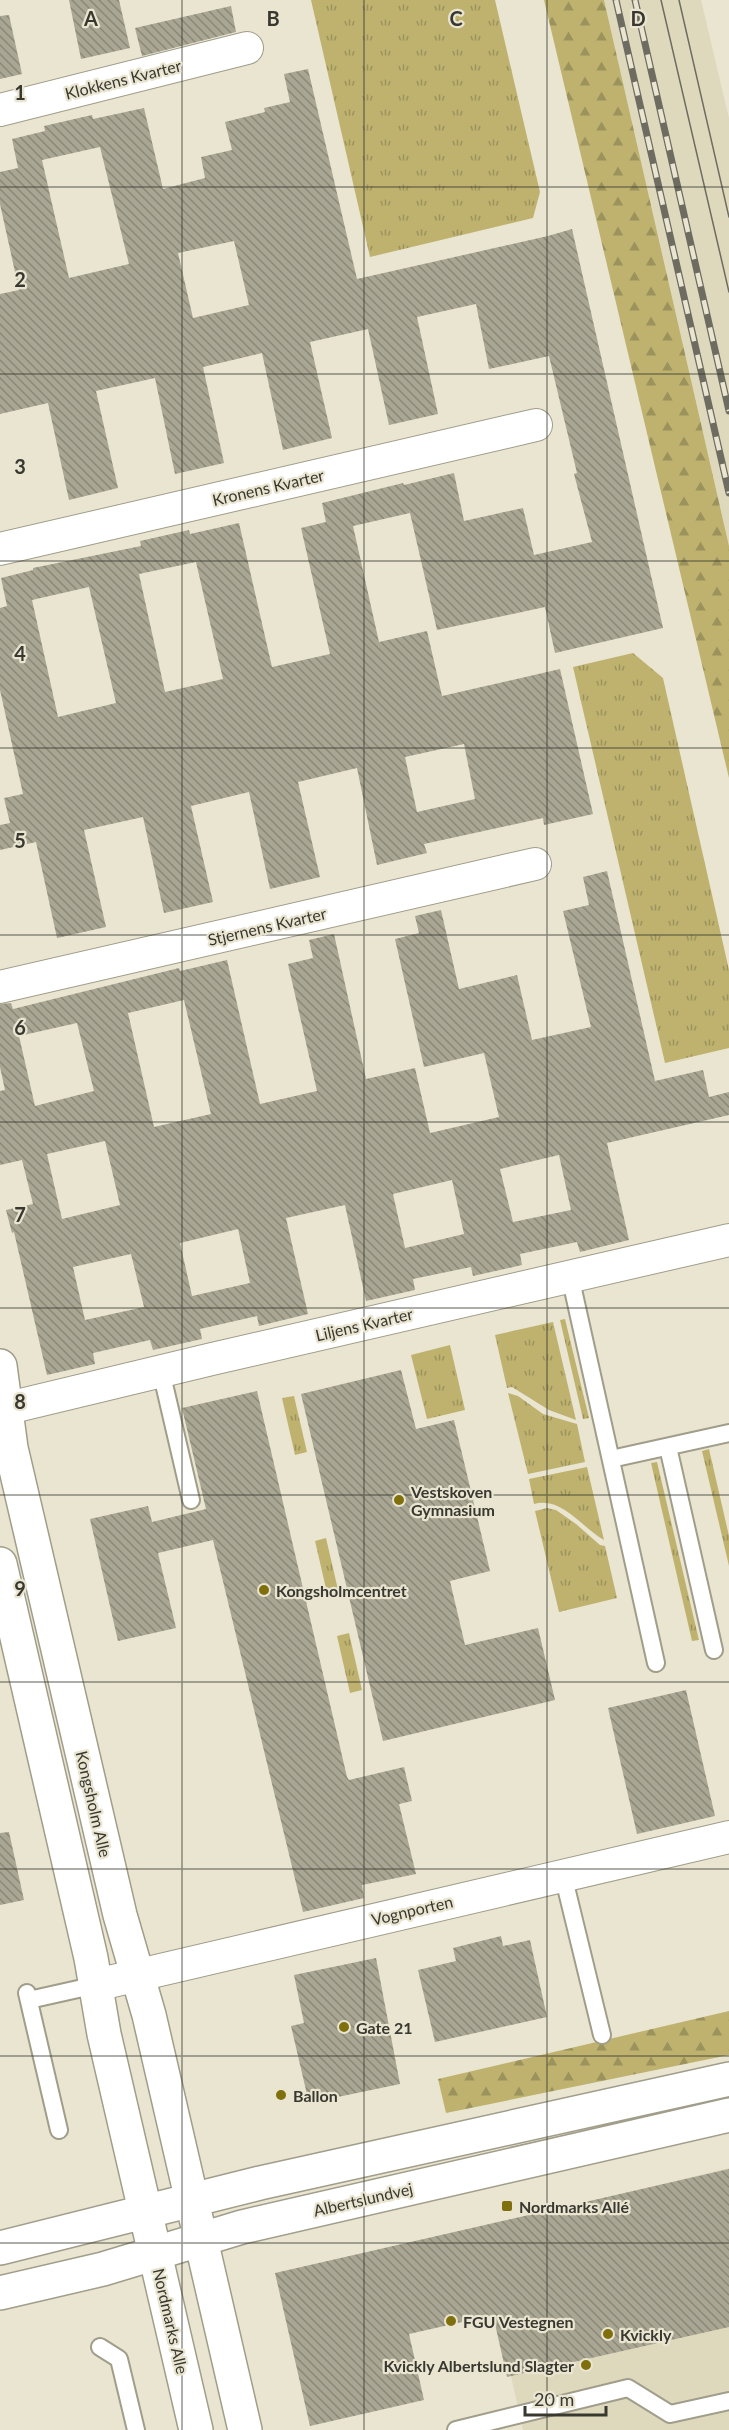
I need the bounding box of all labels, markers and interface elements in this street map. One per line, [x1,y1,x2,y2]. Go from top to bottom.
text: A [83,6,98,30]
text: B [266,6,280,30]
text: C [449,6,463,30]
text: D [630,6,646,30]
street label: Klokkens Kvarter [63,55,183,103]
text: 1 [14,80,26,104]
text: 2 [14,267,26,291]
text: 3 [14,454,26,478]
street label: Kronens Kvarter [210,465,326,509]
text: 4 [14,641,26,665]
text: 5 [14,828,26,852]
street label: Stjernens Kvarter [206,903,328,949]
text: 6 [14,1015,26,1039]
text: 7 [14,1202,26,1226]
street label: Liljens Kvarter [313,1303,415,1344]
text: 8 [14,1389,26,1413]
place label: Vestskoven Gymnasium [410,1482,495,1519]
marker: Vestskoven Gymnasium [392,1493,406,1507]
text: 9 [14,1576,26,1600]
place label: Kongsholmcentret [276,1581,407,1600]
marker: Kongsholmcentret [257,1583,271,1597]
street label: Kongsholm Alle [73,1749,115,1859]
street label: Vognporten [369,1891,455,1929]
place label: Gate 21 [356,2018,412,2037]
marker: Gate 21 [337,2020,351,2034]
place label: Ballon [293,2086,338,2105]
marker: Ballon [274,2088,288,2102]
street label: Albertslundvej [311,2178,415,2220]
place label: Nordmarks Allé [519,2197,630,2216]
marker: Nordmarks Allé [500,2199,514,2213]
street label: Nordmarks Alle [150,2266,192,2376]
place label: FGU Vestegnen [463,2312,574,2331]
marker: FGU Vestegnen [444,2314,458,2328]
place label: Kvickly [620,2325,672,2344]
marker: Kvickly [601,2327,615,2341]
place label: Kvickly Albertslund Slagter [383,2356,574,2375]
marker: Kvickly Albertslund Slagter [579,2358,593,2372]
scale bar [525,2379,606,2417]
text: 20 m [534,2388,574,2410]

